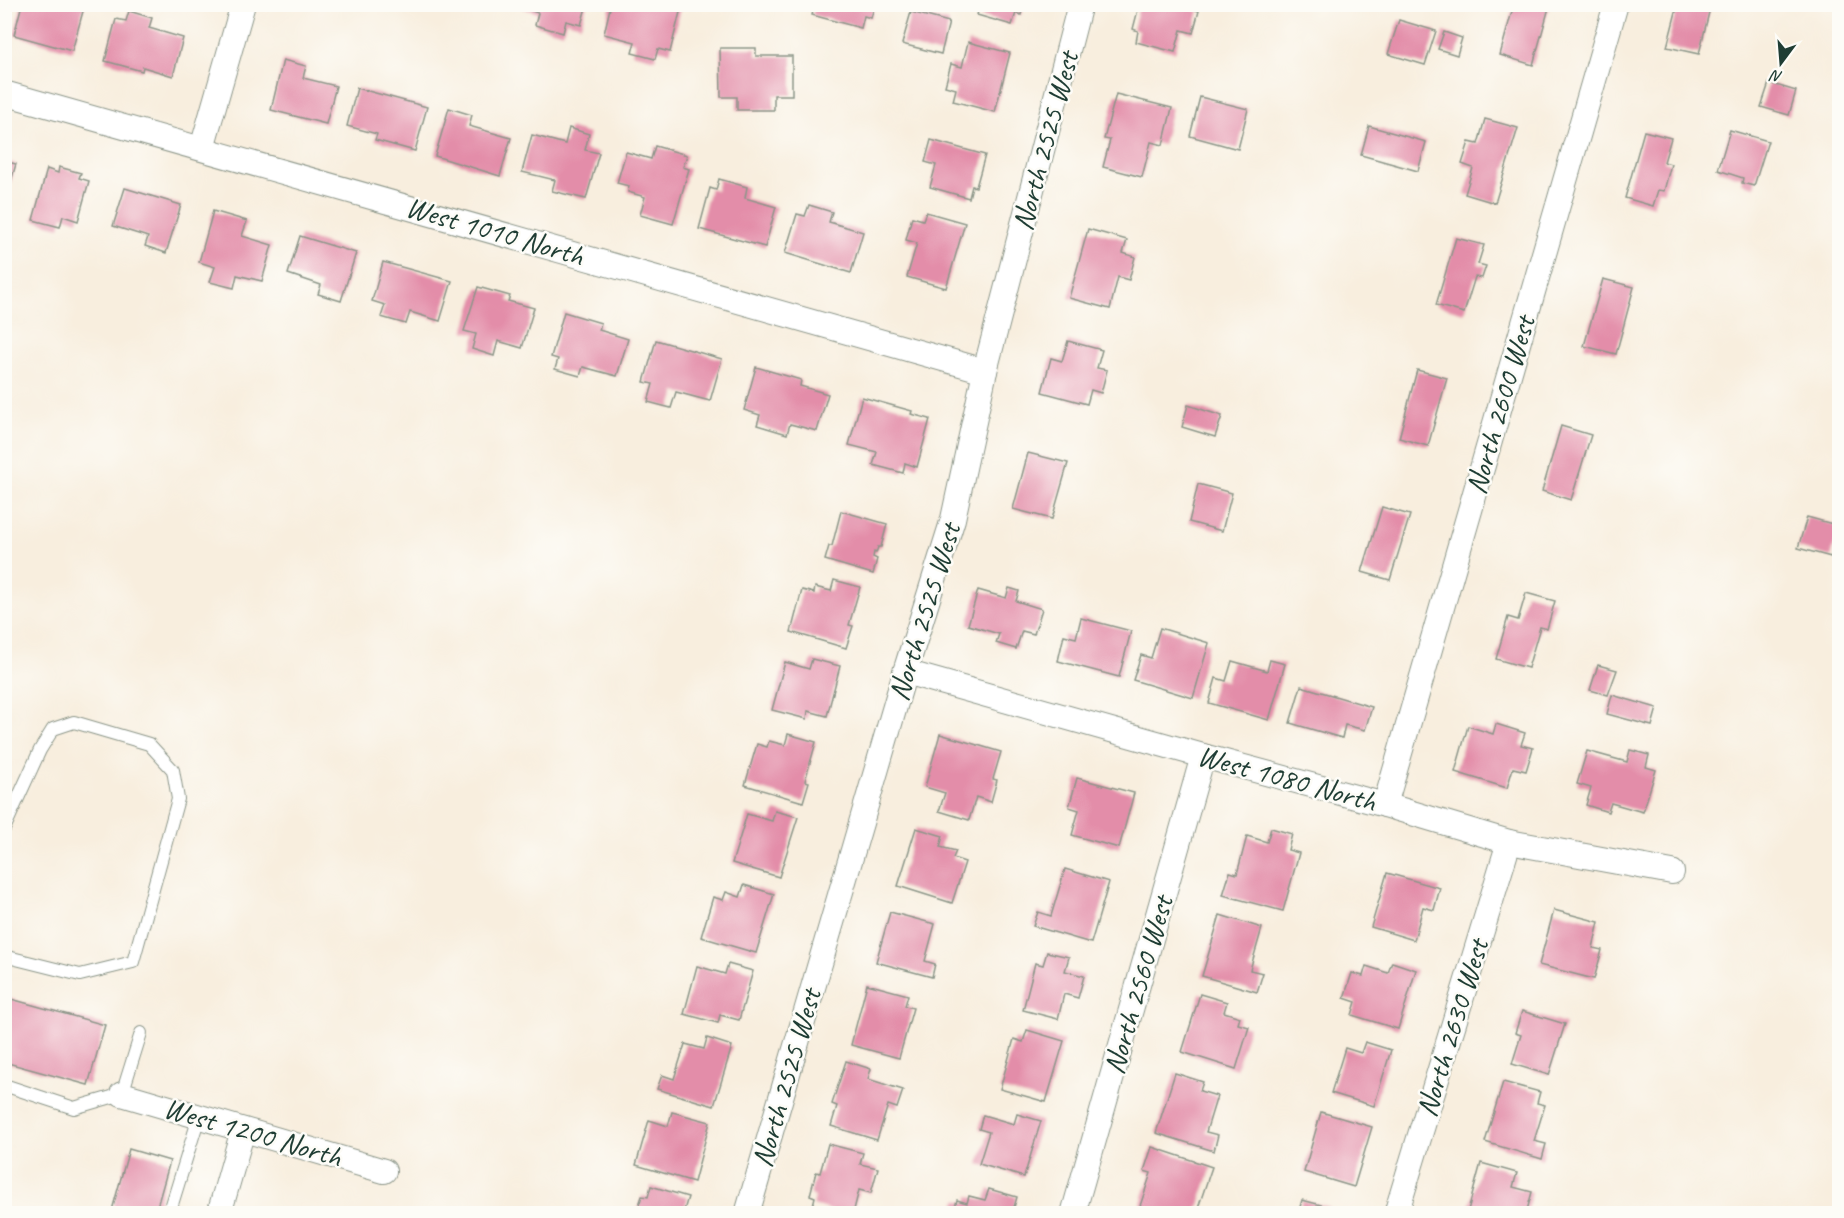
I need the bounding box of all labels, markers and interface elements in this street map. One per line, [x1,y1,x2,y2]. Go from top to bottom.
north arrow [1751,33,1811,93]
street label: North 2525 West [1003,45,1088,234]
text: N [1767,65,1785,87]
street label: West 1010 North [402,187,589,275]
street label: North 2600 West [1456,309,1544,498]
street label: North 2525 West [879,516,970,705]
street label: West 1080 North [1194,736,1381,820]
street label: North 2560 West [1094,889,1182,1078]
street label: North 2630 West [1407,932,1498,1121]
street label: North 2525 West [742,982,830,1171]
street label: West 1200 North [160,1088,347,1176]

